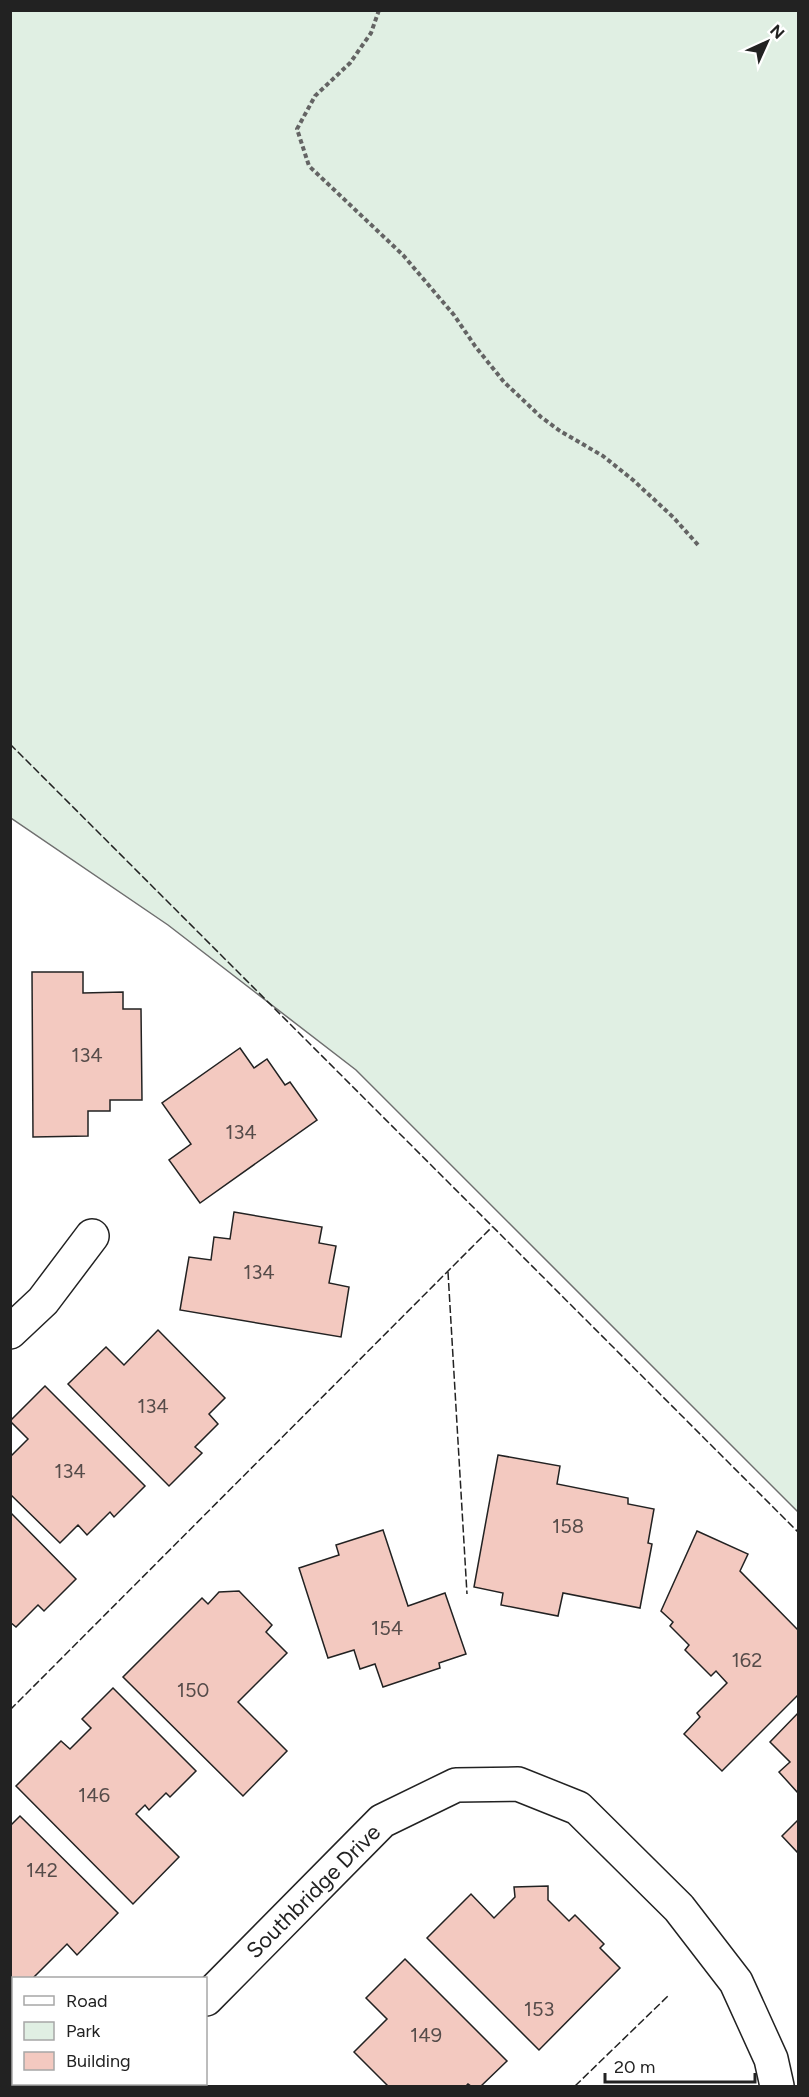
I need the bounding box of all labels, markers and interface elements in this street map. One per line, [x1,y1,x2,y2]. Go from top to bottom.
north arrow [737,12,797,72]
text: N [766,21,788,43]
house number: 134 [71,1043,103,1067]
house number: 134 [225,1120,257,1144]
house number: 134 [243,1260,275,1284]
house number: 134 [137,1394,169,1418]
house number: 134 [54,1459,86,1483]
house number: 158 [552,1514,584,1538]
house number: 154 [371,1616,403,1640]
house number: 162 [732,1648,762,1672]
house number: 150 [177,1678,209,1702]
house number: 146 [78,1783,110,1807]
street label: Southbridge Drive [241,1819,386,1964]
house number: 142 [26,1858,58,1882]
legend [12,1977,207,2085]
text: Road [66,1990,107,2012]
house number: 153 [524,1997,554,2021]
text: Park [66,2020,101,2042]
house number: 149 [410,2023,442,2047]
scale bar [605,2046,755,2084]
text: Building [66,2050,131,2072]
text: 20 m [614,2056,655,2078]

